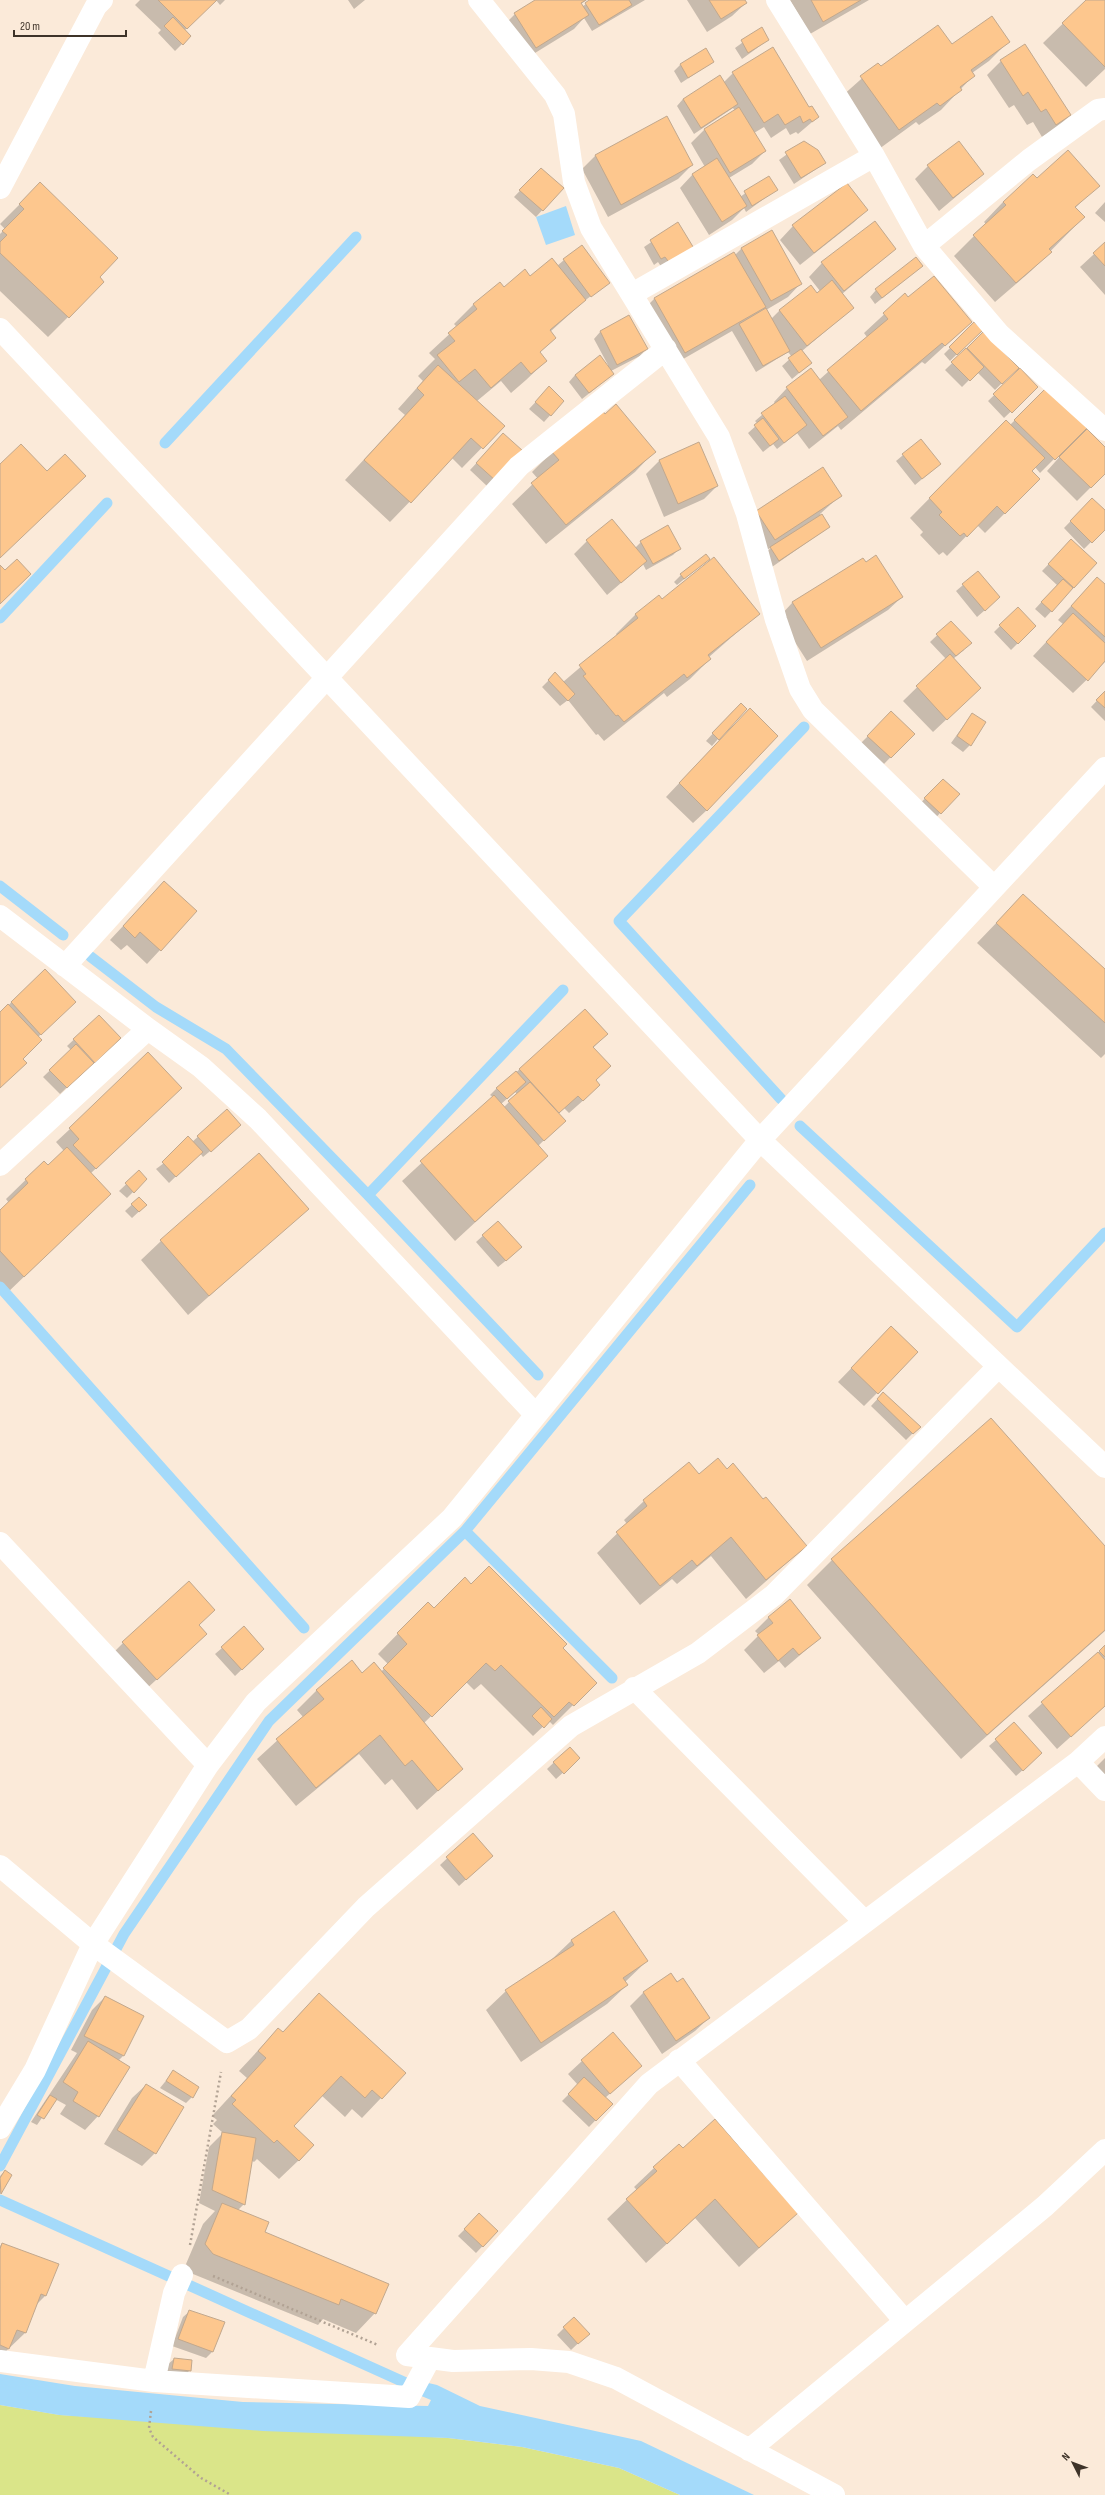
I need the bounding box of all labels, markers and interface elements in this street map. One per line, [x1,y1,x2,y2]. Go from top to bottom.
scale bar [14,12,126,38]
text: 20 m [20,19,40,34]
north arrow [1053,2443,1093,2483]
text: N [1059,2450,1073,2463]

